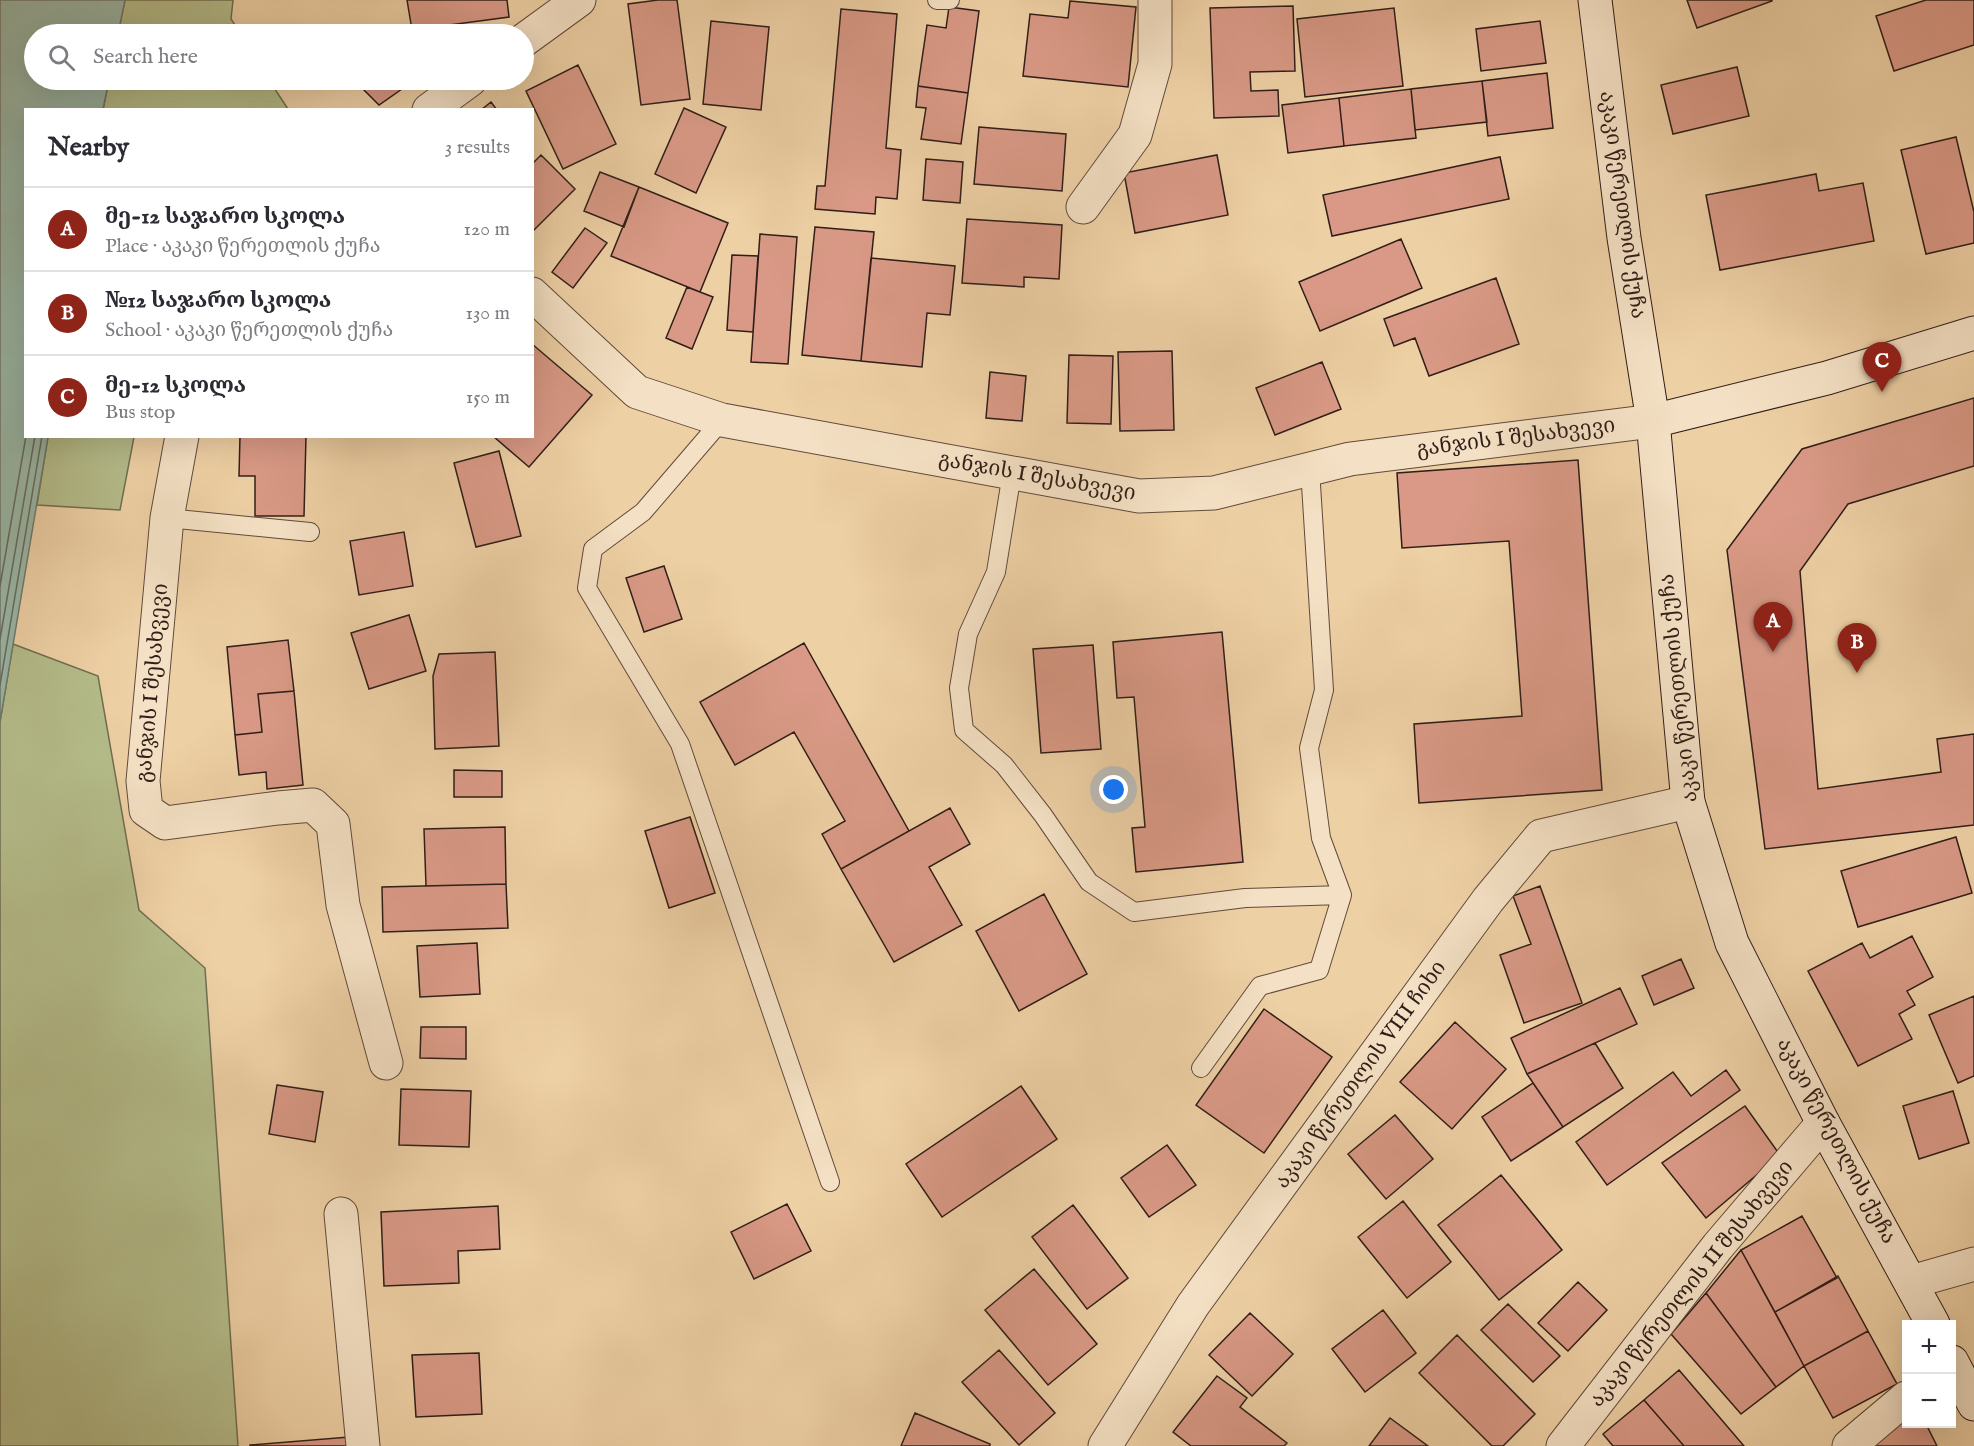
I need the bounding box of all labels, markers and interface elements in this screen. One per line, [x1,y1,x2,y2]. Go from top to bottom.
search box [24,24,534,90]
icon: search [45,41,78,74]
text: Search here [93,43,198,71]
street label: აკაკი წერეთლის ქუჩა [1593,89,1651,321]
text: Nearby [48,131,129,164]
text: 3 results [445,135,510,160]
text: მე-12 საჯარო სკოლა [105,203,345,231]
text: A [61,217,74,242]
text: 120 m [464,217,510,242]
text: Place · აკაკი წერეთლის ქუჩა [105,234,380,259]
text: №12 საჯარო სკოლა [105,287,331,315]
text: B [61,301,74,326]
text: 130 m [465,301,510,326]
text: School · აკაკი წერეთლის ქუჩა [105,318,393,343]
pin: C [1862,342,1902,392]
text: მე-12 სკოლა [105,372,246,400]
text: C [60,385,75,410]
text: 150 m [466,385,510,410]
text: Bus stop [105,400,175,425]
street label: განჯის I შესახვევი [1415,412,1617,464]
street label: განჯის I შესახვევი [936,446,1138,508]
street label: აკაკი წერეთლის ქუჩა [1654,572,1704,804]
street label: განჯის I შესახვევი [131,582,175,784]
pin: A [1754,602,1792,652]
pin: B [1838,624,1876,673]
your location [1099,775,1128,804]
street label: აკაკი წერეთლის VIII ჩიხი [1269,956,1453,1194]
street label: აკაკი წერეთლის ქუჩა [1770,1033,1902,1249]
street label: აკაკი წერეთლის II შესახვევი [1584,1155,1800,1413]
map controls [1902,1320,1956,1428]
button: + [1902,1320,1956,1374]
button: − [1902,1374,1956,1428]

